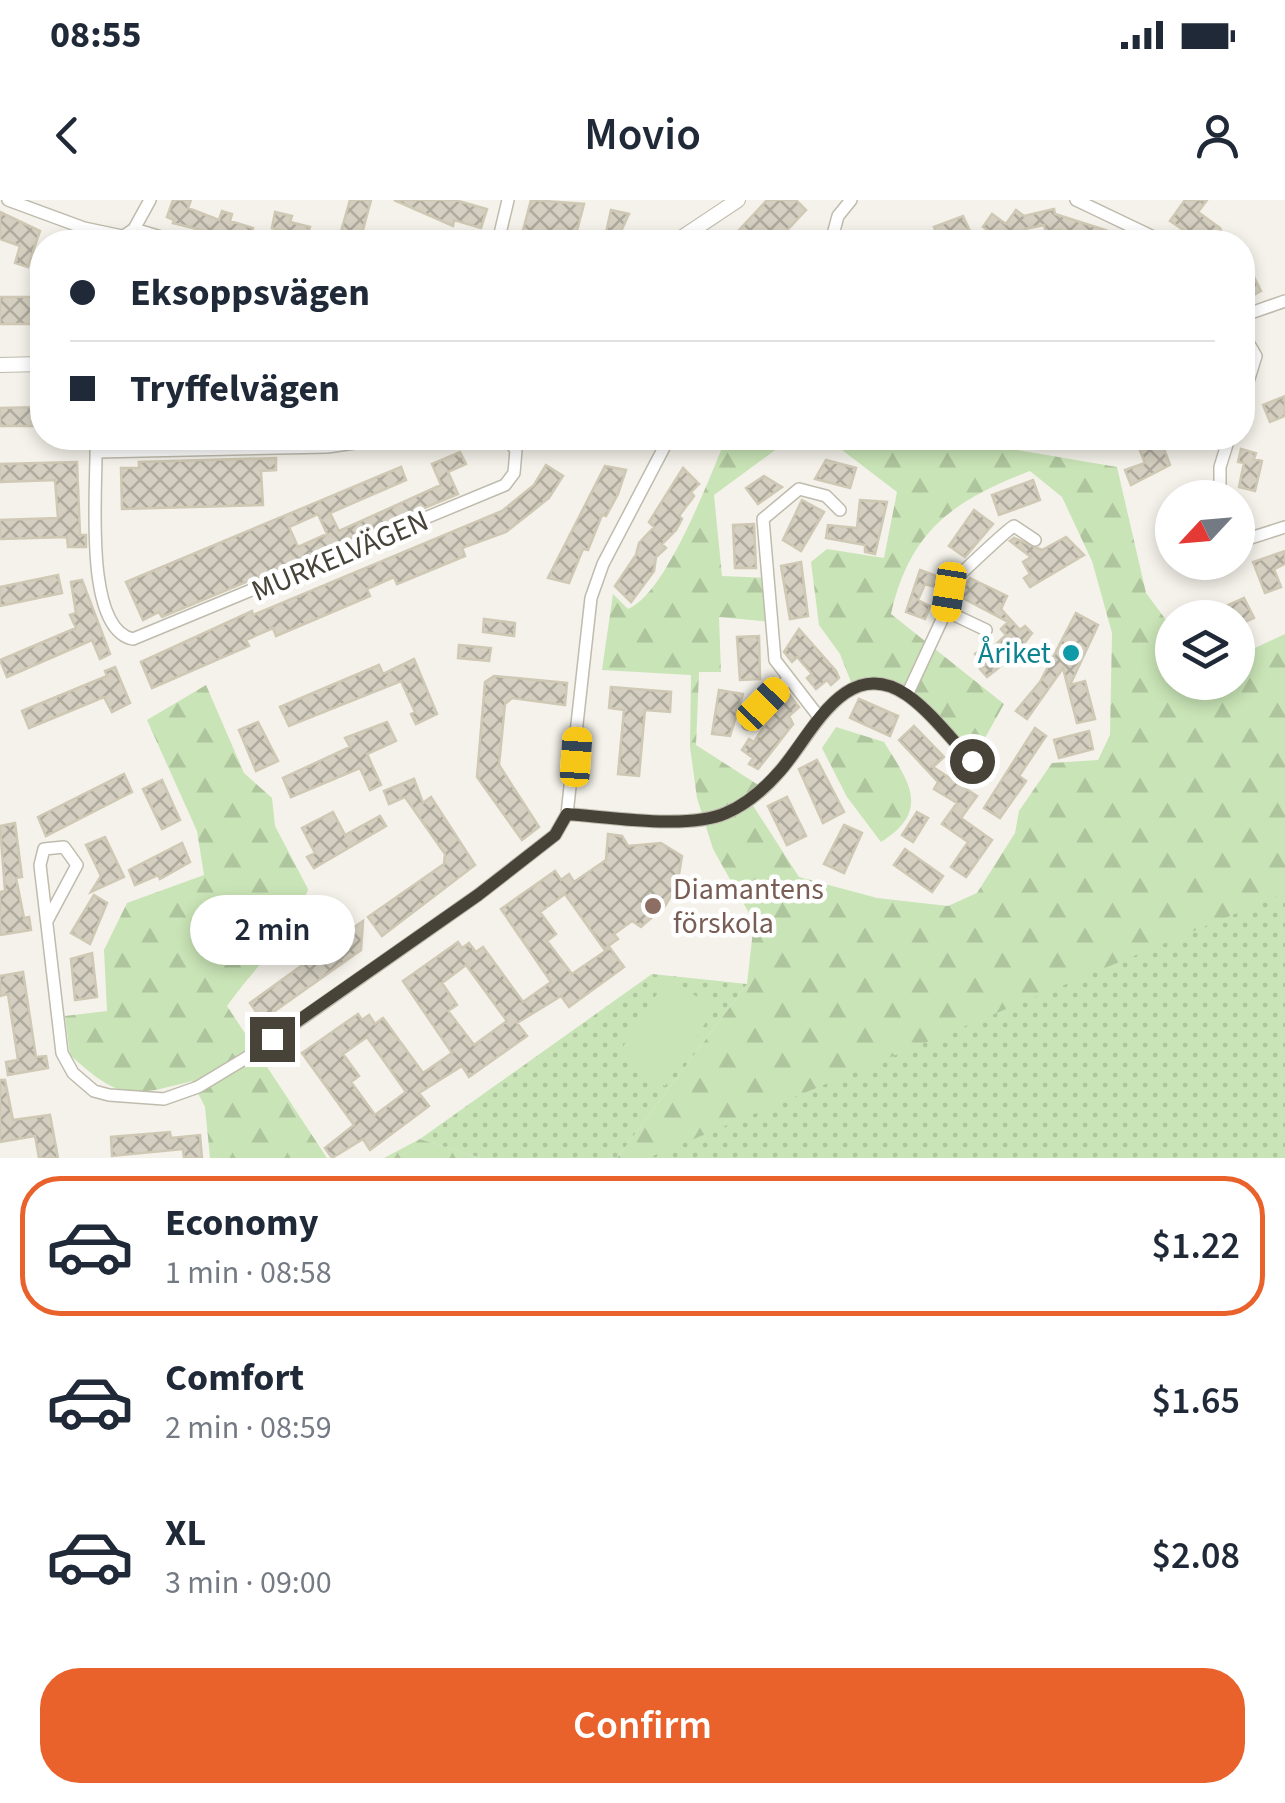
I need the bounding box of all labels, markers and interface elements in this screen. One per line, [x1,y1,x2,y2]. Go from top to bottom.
text: 08:55 [50,8,142,62]
text: Movio [584,103,701,167]
icon: back [40,108,95,163]
icon: person [1190,108,1245,163]
text: Eksoppsvägen [130,266,370,320]
text: Tryffelvägen [130,362,340,416]
north arrow [1155,480,1255,580]
map controls [1155,480,1255,700]
street label: MURKELVÄGEN [245,499,435,613]
car [929,560,969,624]
button: layers [1155,600,1255,700]
place label: Åriket [978,632,1051,675]
marker: Åriket [1060,642,1082,664]
car [731,672,795,736]
car [559,726,593,788]
route start [950,739,995,784]
place label: Diamantens förskola [673,868,824,945]
callout: 2 min [190,894,354,964]
marker: Diamantens förskola [642,895,664,917]
text: 2 min [234,907,311,953]
route end [250,1017,295,1062]
text: Economy [165,1196,318,1250]
icon: car [45,1201,135,1291]
text: $1.22 [1152,1219,1240,1273]
text: 1 min · 08:58 [165,1250,332,1296]
text: Comfort [165,1351,304,1405]
icon: car [45,1356,135,1446]
text: $1.65 [1152,1374,1240,1428]
text: 2 min · 08:59 [165,1405,332,1451]
text: XL [165,1506,206,1560]
icon: car [45,1511,135,1601]
text: $2.08 [1152,1529,1240,1583]
text: 3 min · 09:00 [165,1560,332,1606]
button: Confirm [40,1668,1245,1783]

